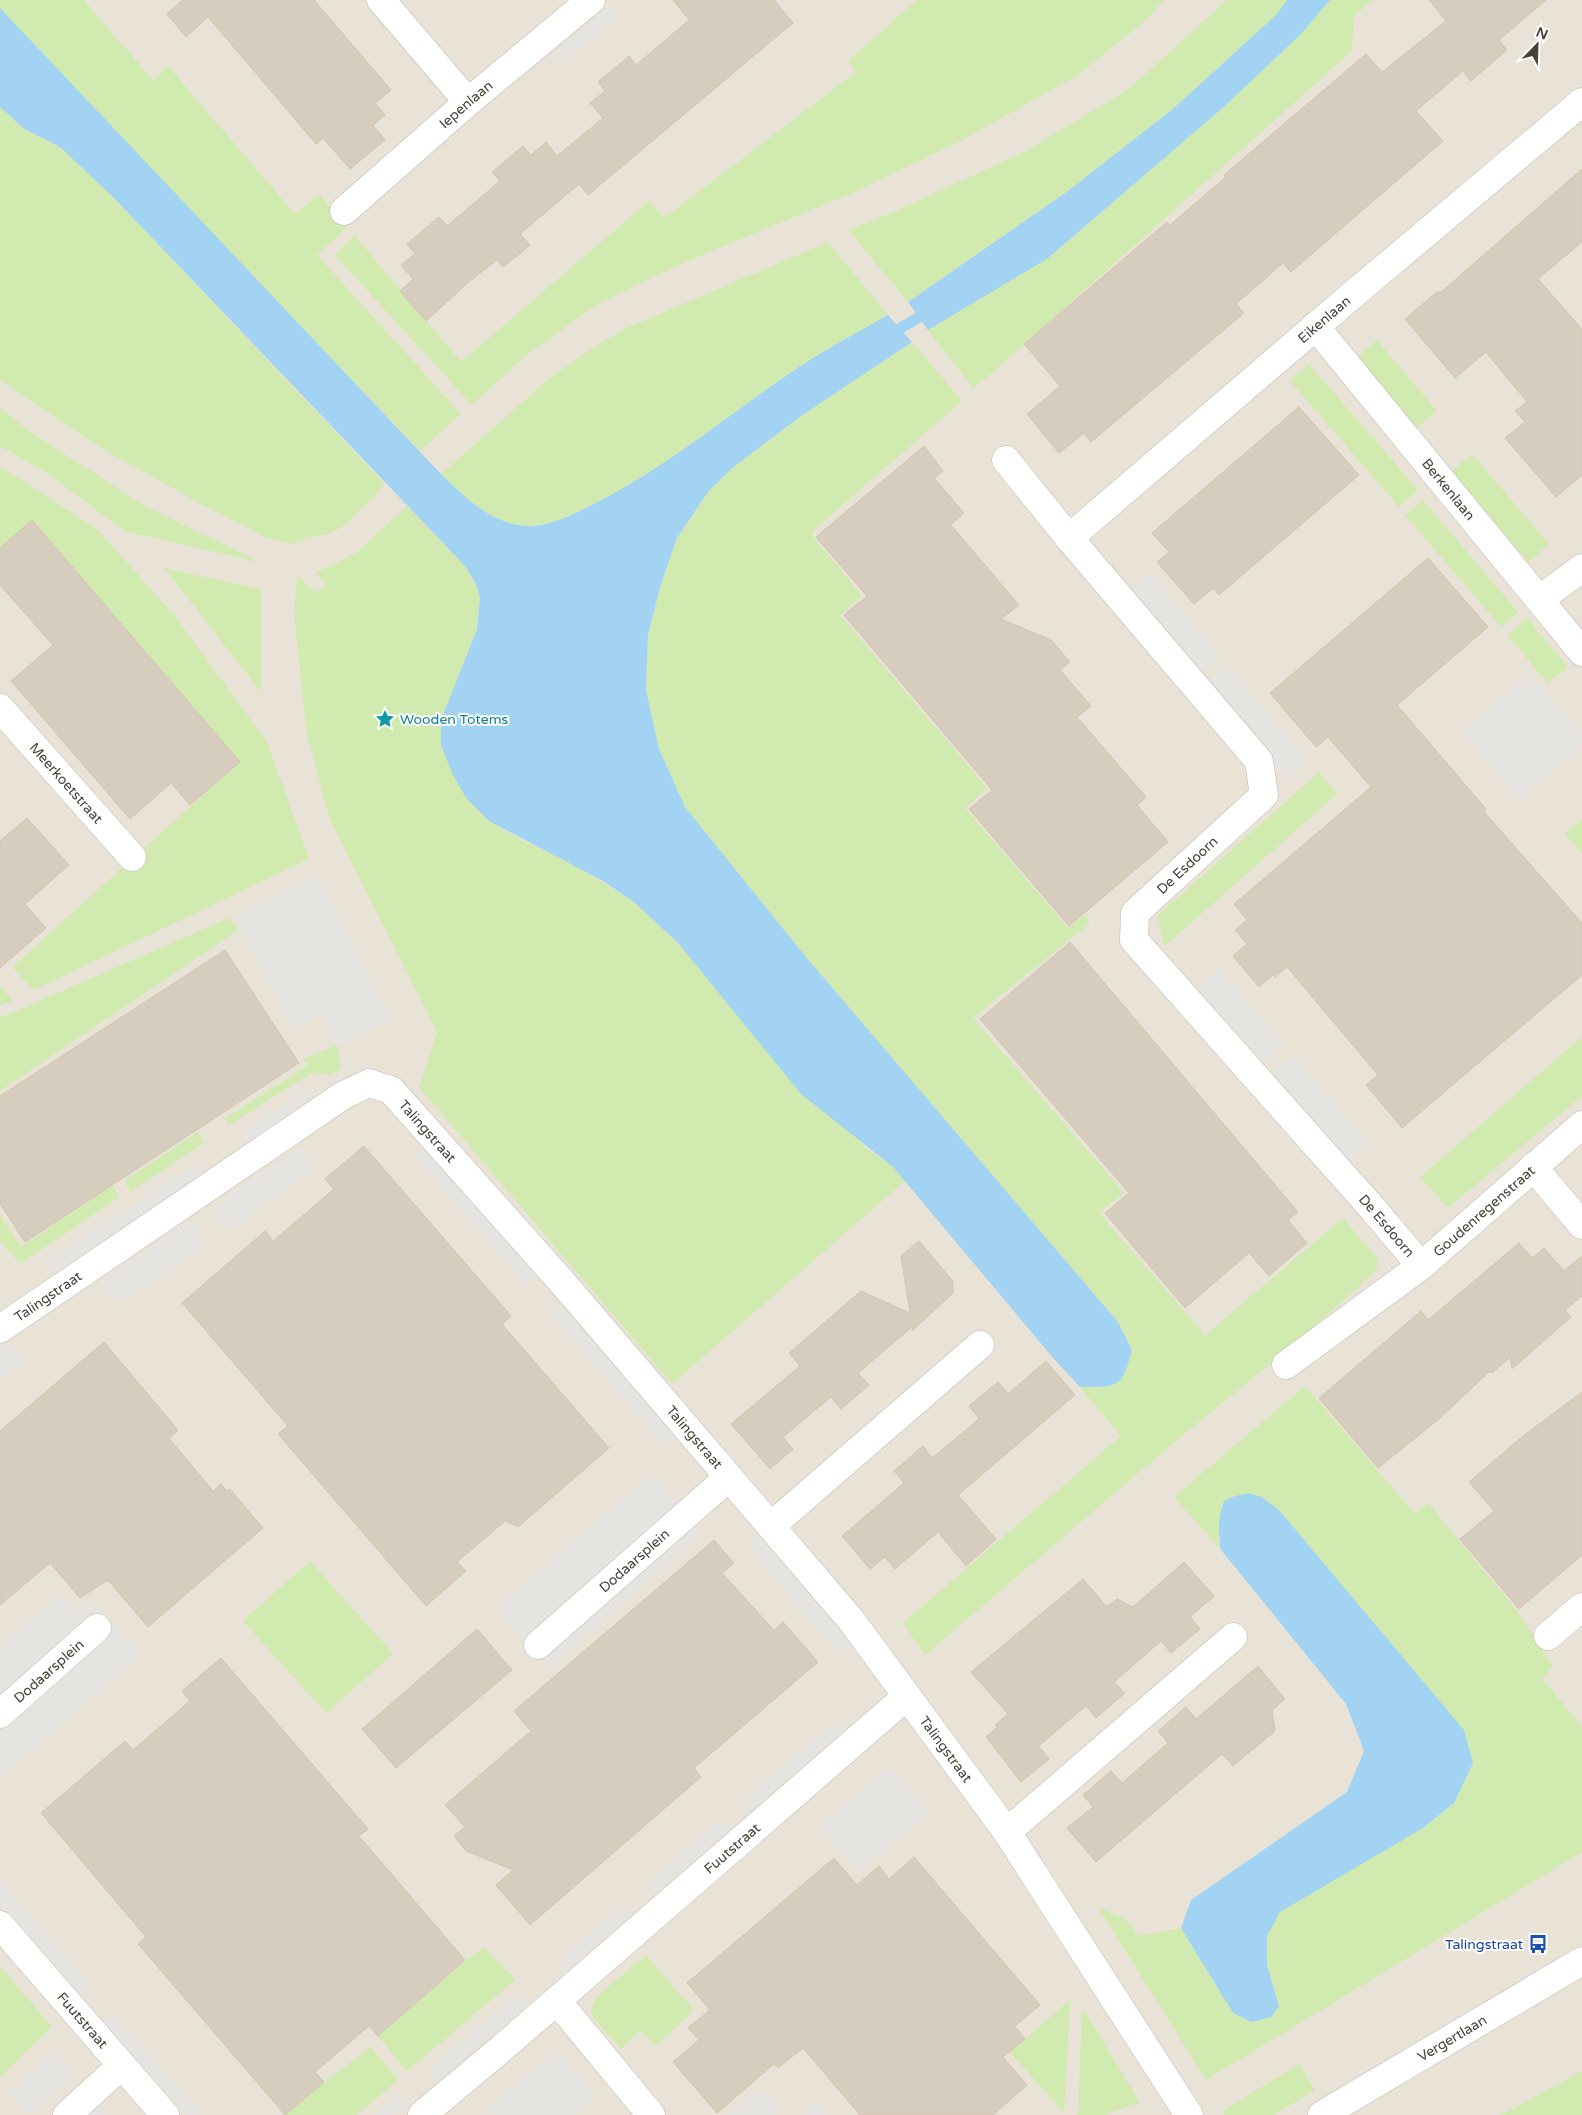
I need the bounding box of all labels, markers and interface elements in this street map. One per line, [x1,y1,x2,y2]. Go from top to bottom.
north arrow [1512,20,1562,70]
text: N [1533,23,1550,44]
street label: Iepenlaan [436,77,496,132]
street label: Eikenlaan [1294,292,1354,347]
street label: Berkenlaan [1418,455,1479,524]
place icon: Wooden Totems [374,708,396,730]
place label: Wooden Totems [400,711,509,728]
street label: Meerkoetstraat [26,739,107,828]
street label: De Esdoorn [1153,833,1221,898]
street label: Talingstraat [395,1097,460,1167]
street label: Goudenregenstraat [1430,1162,1539,1260]
street label: De Esdoorn [1355,1191,1418,1261]
street label: Talingstraat [11,1267,86,1326]
street label: Talingstraat [662,1402,726,1473]
street label: Dodaarsplein [596,1525,673,1596]
street label: Dodaarsplein [10,1636,87,1707]
street label: Talingstraat [916,1713,976,1786]
street label: Fuutstraat [701,1819,764,1878]
bus stop icon: Talingstraat [1527,1933,1549,1955]
place label: Talingstraat [1445,1936,1524,1953]
street label: Fuutstraat [53,1989,112,2052]
street label: Vergertlaan [1415,2011,1490,2065]

